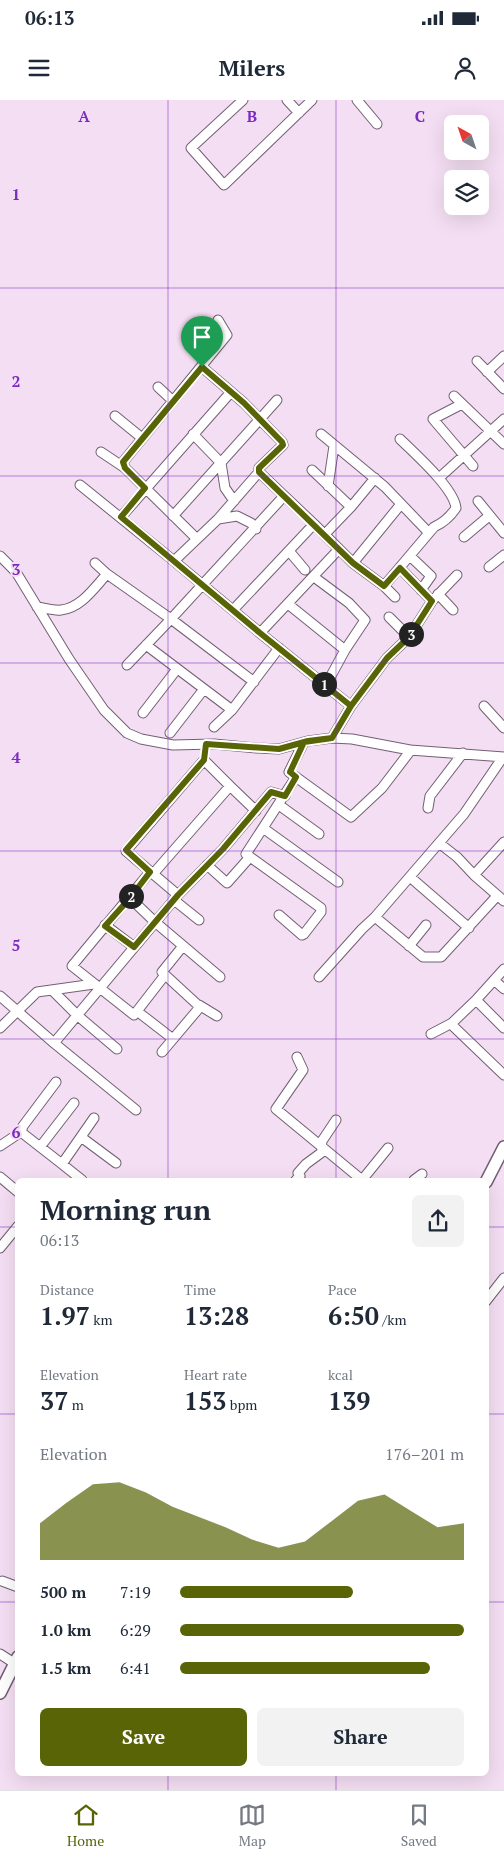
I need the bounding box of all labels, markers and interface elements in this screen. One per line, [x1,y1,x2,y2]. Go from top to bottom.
text: 06:13 [25,5,74,30]
text: Milers [219,53,285,82]
icon: menu [25,54,53,82]
icon: person [451,54,479,82]
text: A [78,105,90,127]
text: B [247,105,257,127]
text: C [415,105,425,127]
north arrow [444,115,489,160]
map controls [444,115,489,215]
button: layers [444,170,489,215]
text: 1 [11,183,21,205]
pin [181,316,223,367]
icon: arrive [188,323,216,351]
text: 2 [11,370,21,392]
text: 3 [11,558,21,580]
pin: 3 [398,622,424,646]
text: 3 [408,625,415,644]
pin: 1 [312,672,336,696]
text: 1 [321,675,328,694]
text: 4 [11,746,21,768]
pin: 2 [118,884,144,908]
text: 2 [128,887,135,906]
text: 5 [11,934,21,956]
text: 6 [11,1121,21,1143]
text: Morning run [40,1191,211,1228]
button: share [412,1195,464,1247]
text: 06:13 [40,1229,79,1251]
text: Distance [40,1280,94,1299]
text: Time [184,1280,216,1299]
text: Pace [328,1280,357,1299]
text: 1.97 [40,1299,90,1332]
text: 13:28 [184,1299,249,1332]
text: 6:50 [328,1299,379,1332]
text: km [90,1310,113,1329]
text: /km [379,1310,406,1329]
text: Elevation [40,1365,99,1384]
text: Heart rate [184,1365,247,1384]
text: kcal [328,1365,353,1384]
text: 37 [40,1384,68,1417]
text: 153 [184,1384,226,1417]
text: 139 [328,1384,370,1417]
text: m [68,1395,84,1414]
text: bpm [226,1395,257,1414]
text: Elevation [40,1443,107,1465]
text: 176–201 m [385,1443,464,1465]
text: 500 m [40,1581,86,1603]
text: 7:19 [120,1581,151,1603]
text: 1.0 km [40,1619,91,1641]
text: 6:29 [120,1619,151,1641]
text: 1.5 km [40,1657,91,1679]
text: 6:41 [120,1657,151,1679]
button: Save [40,1708,247,1766]
button: Share [257,1708,464,1766]
tab: Home [67,1801,104,1850]
tab: Map [238,1801,266,1850]
tab: Saved [401,1801,437,1850]

